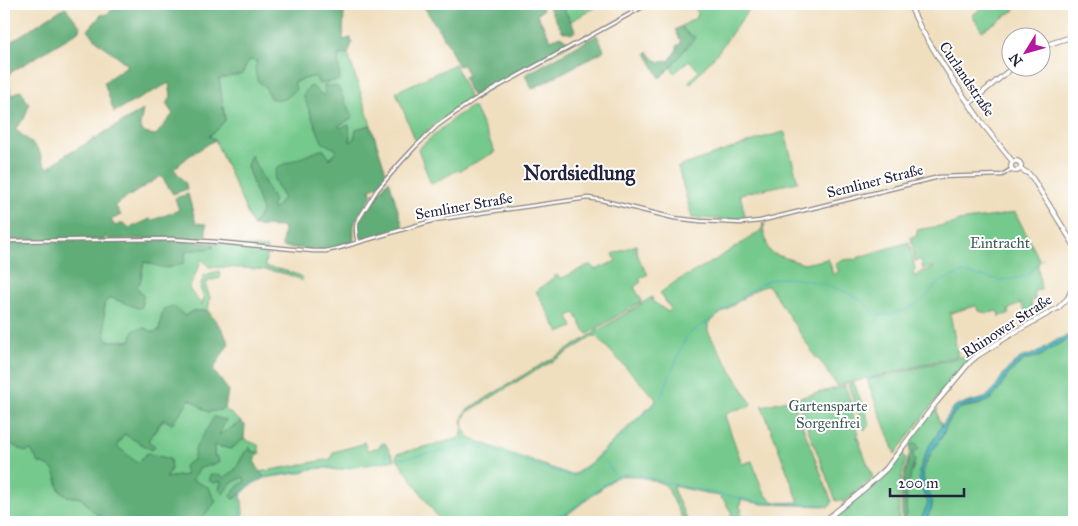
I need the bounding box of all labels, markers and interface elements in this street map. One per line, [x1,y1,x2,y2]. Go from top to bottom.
north arrow [1000,28,1050,78]
street label: Curlandstraße [935,38,999,120]
text: N [1006,50,1026,69]
street label: Semliner Straße [825,160,925,202]
district label: Nordsiedlung [523,161,635,186]
street label: Semliner Straße [414,189,514,223]
park label: Eintracht [970,234,1031,252]
street label: Rhinower Straße [959,290,1055,362]
park label: Gartensparte Sorgenfrei [788,397,868,432]
scale bar [890,466,964,498]
text: 200 m [898,474,939,492]

